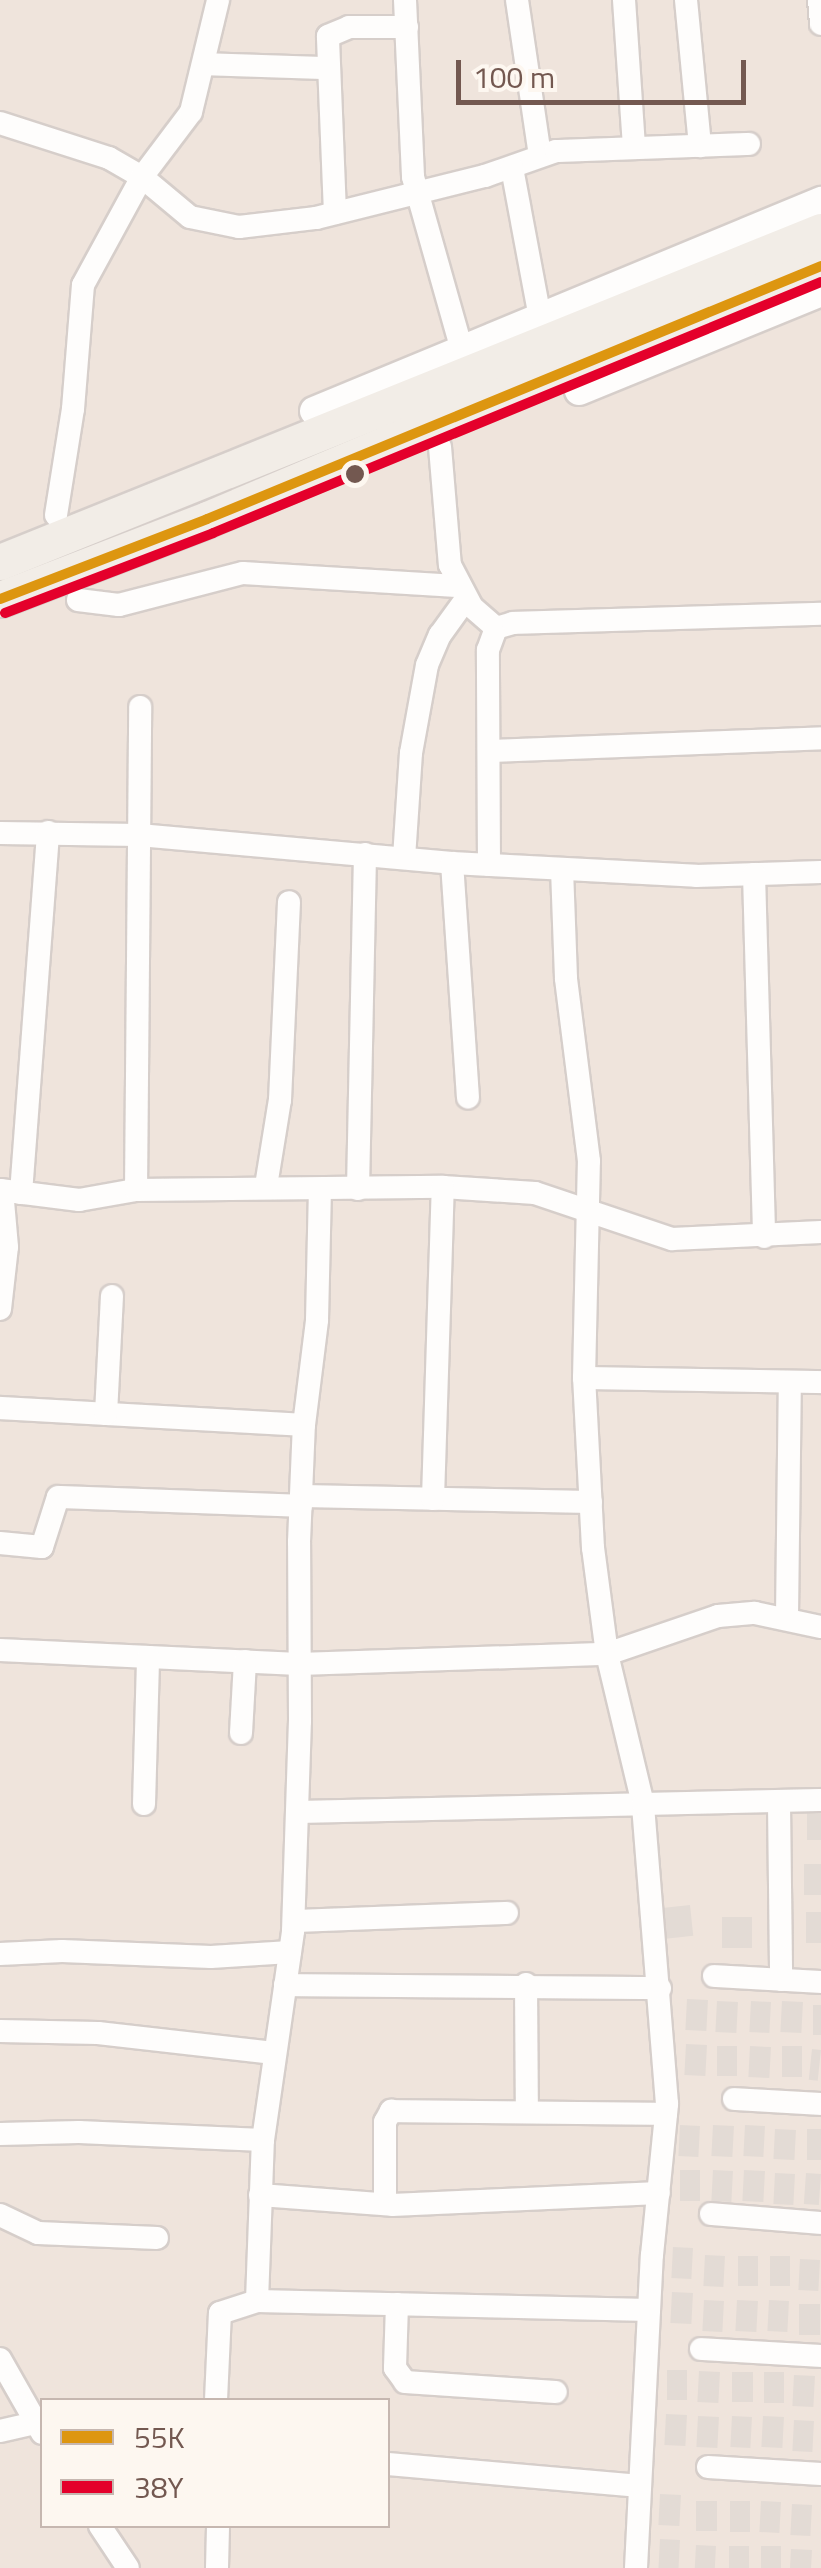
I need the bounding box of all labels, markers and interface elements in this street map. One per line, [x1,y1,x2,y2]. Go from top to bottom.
scale bar [461,40,751,102]
text: 100 m [473,54,555,100]
unlabelled marker [345,464,365,484]
legend [40,2398,390,2528]
text: 55K [134,2414,185,2460]
text: 38Y [134,2464,184,2510]

